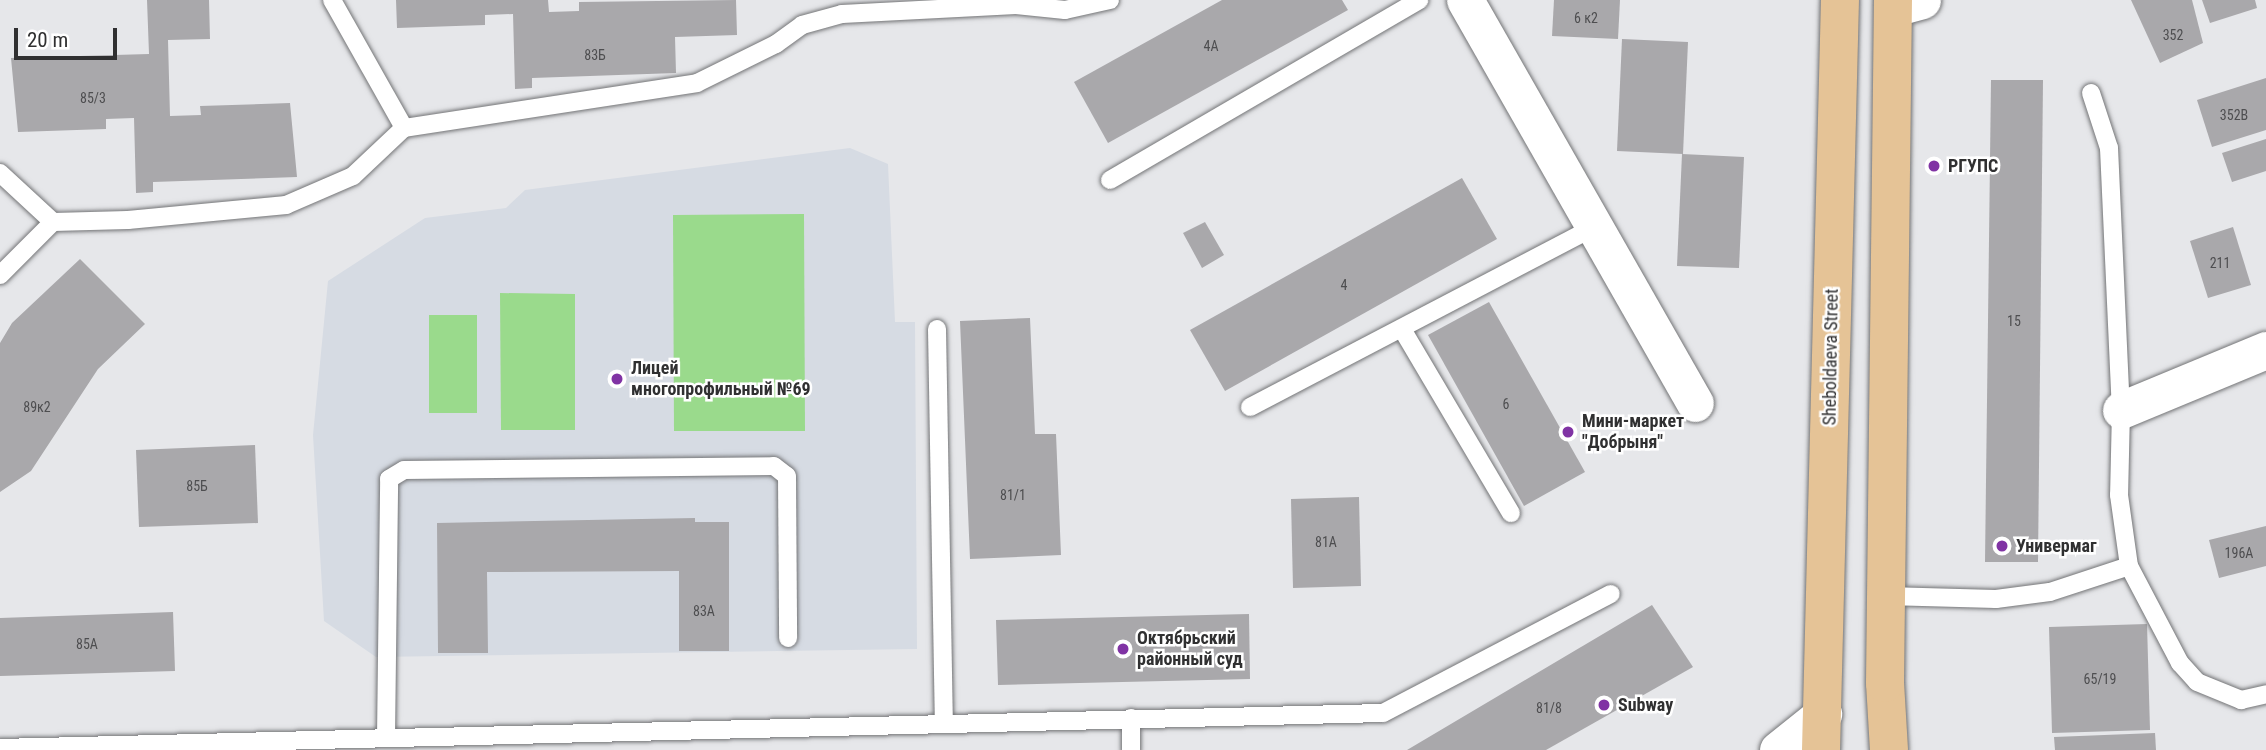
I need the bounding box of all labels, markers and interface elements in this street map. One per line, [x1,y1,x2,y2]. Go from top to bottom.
house number: 6 к2 [1574,10,1598,26]
scale bar [18,14,121,58]
house number: 352 [2163,27,2183,43]
text: 20 m [27,28,68,52]
house number: 4А [1204,38,1218,54]
house number: 83Б [584,47,606,63]
house number: 85/3 [80,90,106,106]
house number: 352В [2220,107,2248,123]
place label: РГУПС [1948,155,1998,177]
marker: РГУПС [1926,158,1942,174]
house number: 211 [2210,255,2230,271]
house number: 4 [1341,277,1347,293]
street label: Sheboldaeva Street [1819,288,1843,426]
house number: 15 [2007,313,2021,329]
place label: Лицей многопрофильный №69 [631,358,811,400]
marker: Лицей многопрофильный №69 [609,371,625,387]
house number: 6 [1503,396,1509,412]
house number: 89к2 [23,399,51,415]
place label: Мини-маркет "Добрыня" [1582,411,1684,453]
marker: Мини-маркет "Добрыня" [1560,424,1576,440]
house number: 85Б [186,478,208,494]
house number: 81/1 [1000,487,1026,503]
house number: 81А [1315,534,1337,550]
place label: Универмаг [2016,535,2097,557]
marker: Универмаг [1994,538,2010,554]
house number: 196А [2225,545,2253,561]
house number: 83А [693,603,715,619]
place label: Октябрьский районный суд [1137,628,1243,670]
house number: 85А [76,636,98,652]
marker: Октябрьский районный суд [1115,641,1131,657]
house number: 65/19 [2084,671,2116,687]
place label: Subway [1618,694,1673,716]
marker: Subway [1596,697,1612,713]
house number: 81/8 [1536,700,1562,716]

